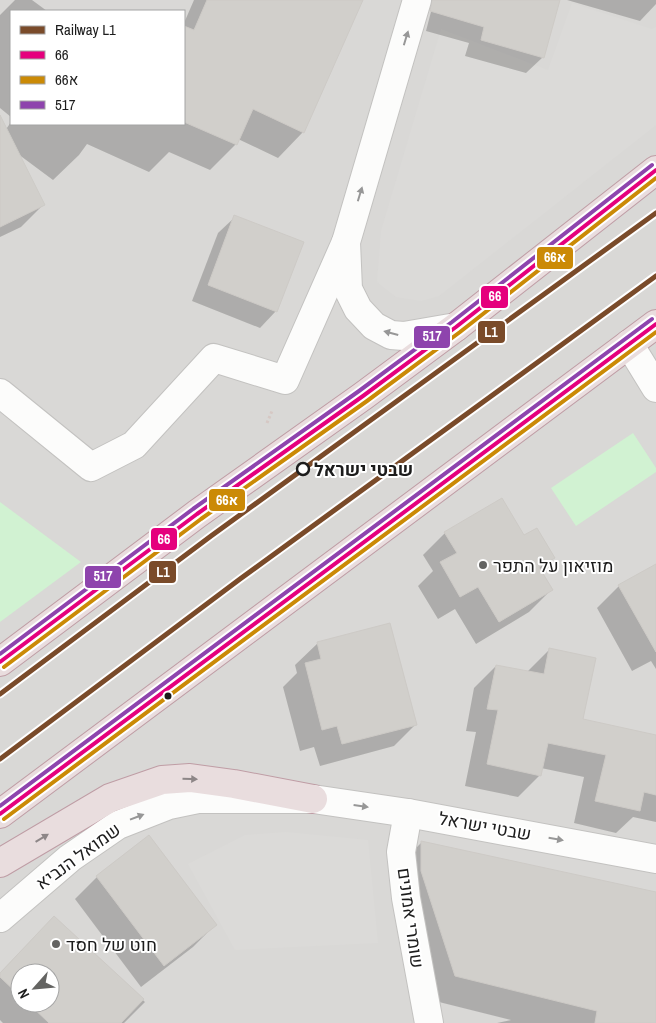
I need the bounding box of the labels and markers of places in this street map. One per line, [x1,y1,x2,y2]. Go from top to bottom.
place label: שבטי ישראל [314,457,413,482]
marker: שבטי ישראל [296,462,310,476]
place label: מוזיאון על התפר [493,553,613,578]
marker: מוזיאון על התפר [477,559,489,571]
unlabelled marker [163,691,173,701]
place label: חוט של חסד [66,932,157,957]
marker: חוט של חסד [50,938,62,950]

